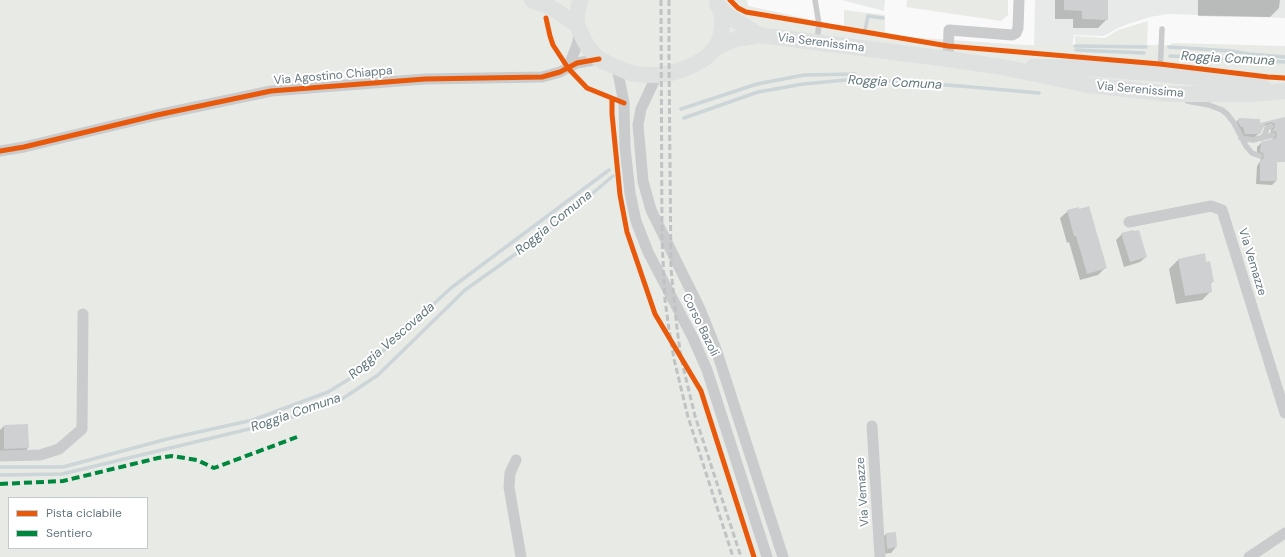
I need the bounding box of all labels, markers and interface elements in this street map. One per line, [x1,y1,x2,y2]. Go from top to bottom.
street label: Via Serenissima [777,31,865,55]
water label: Roggia Comuna [1181,49,1275,69]
street label: Via Agostino Chiappa [273,64,393,88]
water label: Roggia Comuna [848,73,942,93]
street label: Via Serenissima [1096,79,1184,101]
water label: Roggia Comuna [513,187,595,259]
street label: Via Vemazze [1235,227,1269,297]
street label: Corso Bazoli [679,291,721,359]
water label: Roggia Vescovada [346,299,438,383]
water label: Roggia Comuna [249,390,343,436]
street label: Via Vemazze [853,457,873,527]
legend [8,497,148,549]
text: Pista ciclabile [46,505,122,521]
text: Sentiero [46,525,92,541]

